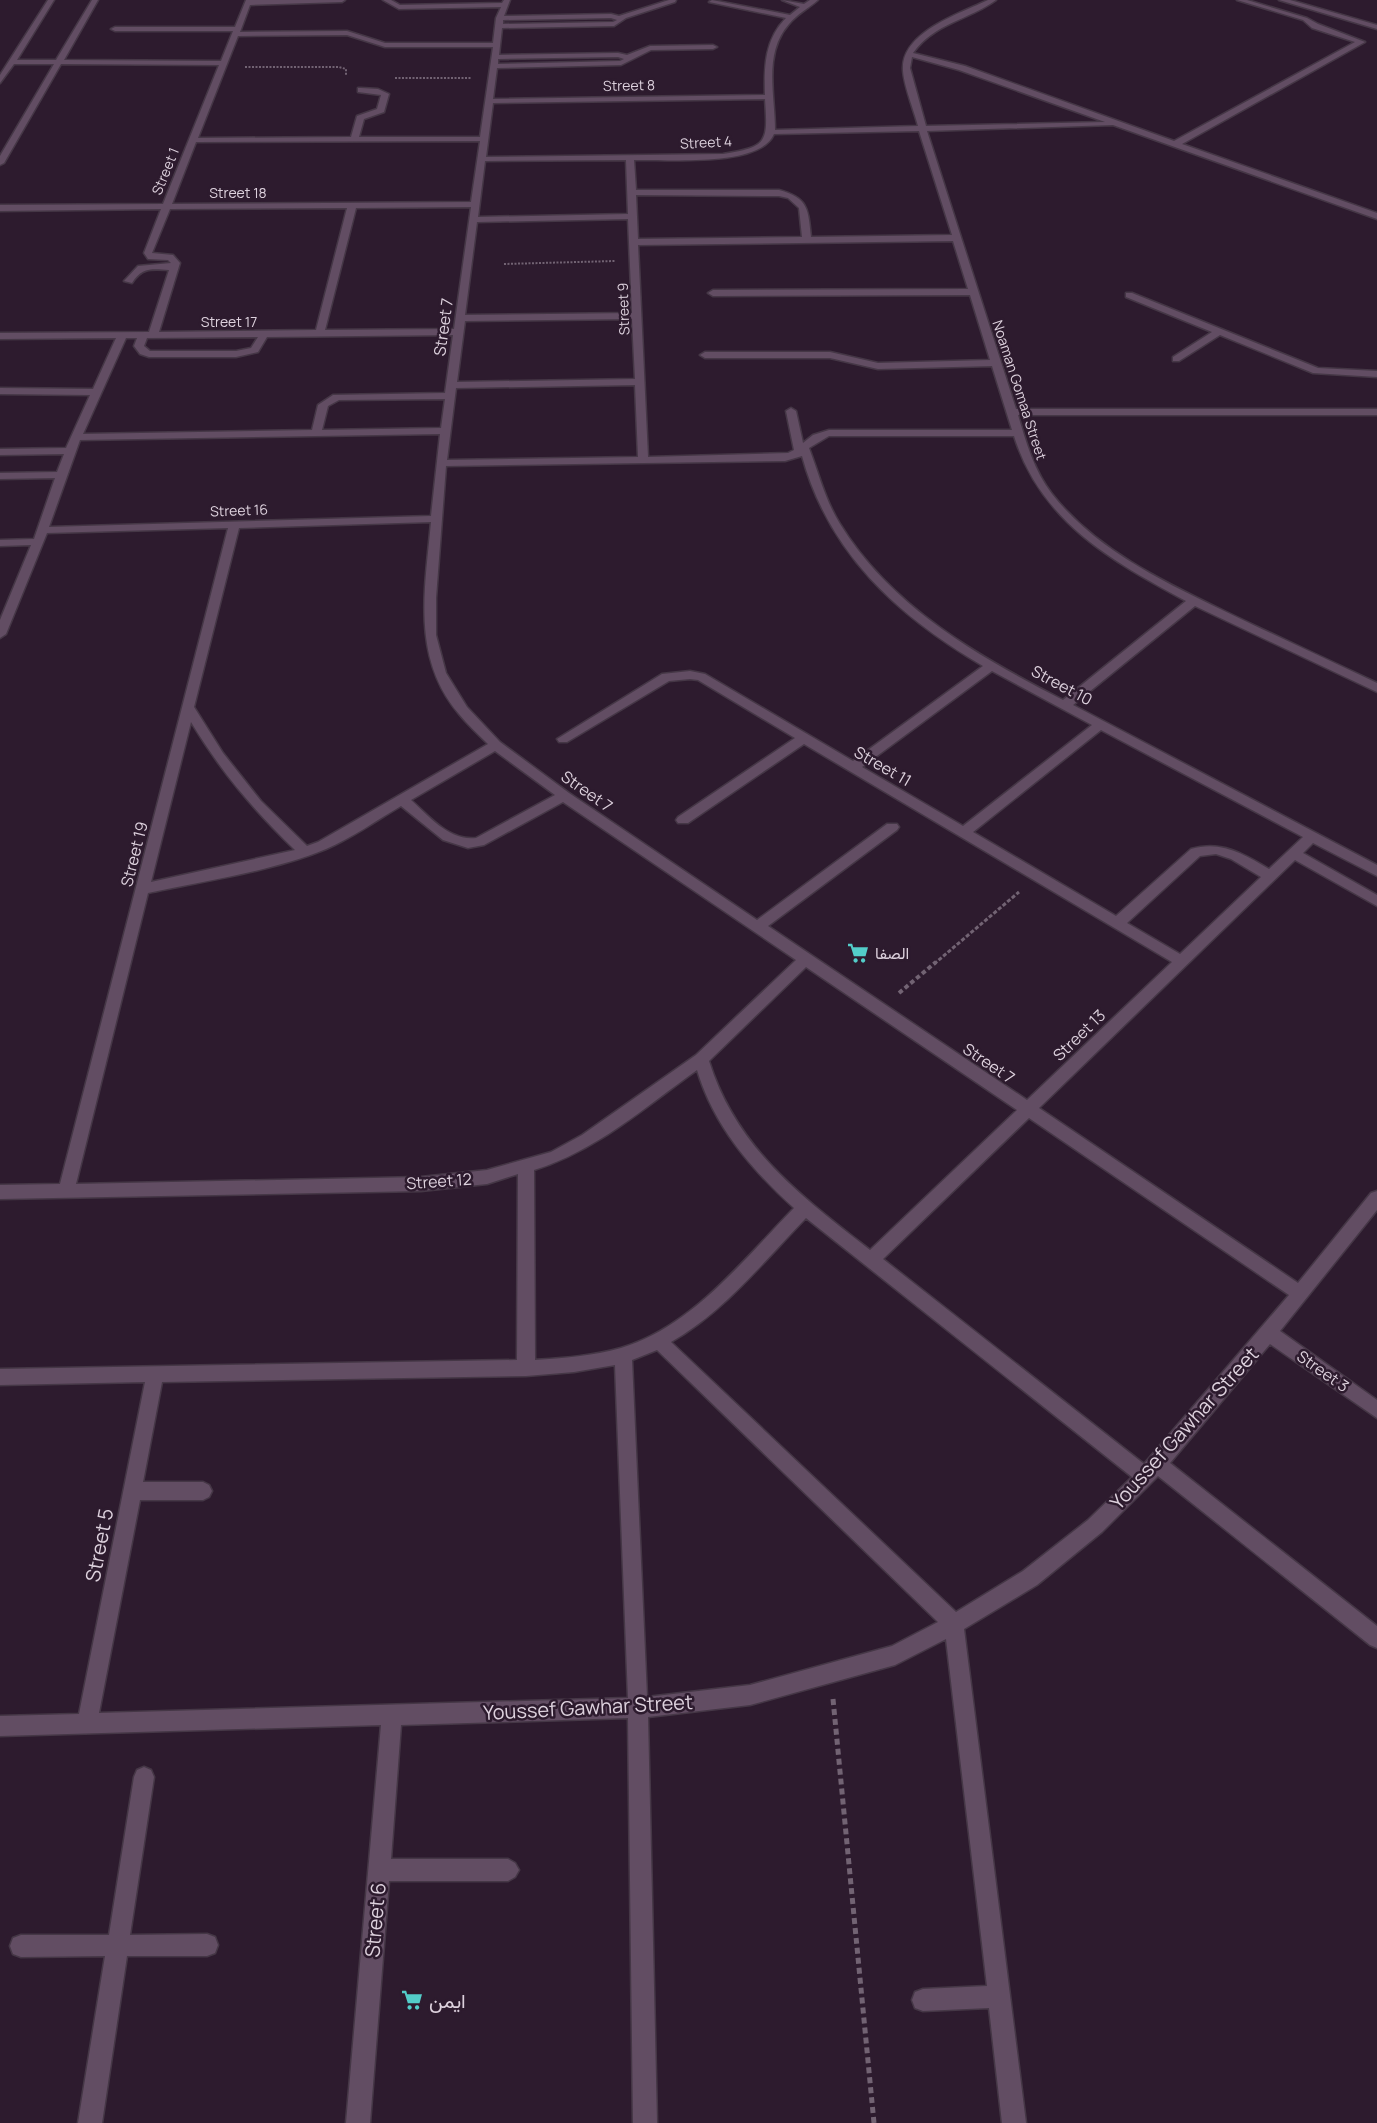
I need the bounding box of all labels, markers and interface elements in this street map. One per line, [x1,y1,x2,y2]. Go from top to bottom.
street label: Street 8 [603,75,655,95]
street label: Street 4 [679,131,733,153]
street label: Street 1 [147,145,183,197]
street label: Street 18 [209,183,267,202]
street label: Street 9 [613,282,633,336]
street label: Street 7 [428,297,458,357]
street label: Street 17 [201,312,257,331]
street label: Noaman Gomaa Street [988,318,1052,463]
street label: Street 16 [210,499,268,521]
street label: Street 10 [1028,660,1096,710]
street label: Street 11 [850,741,916,791]
street label: Street 7 [557,765,617,817]
street label: Street 19 [115,819,153,889]
supermarket icon: الصفا [846,941,870,965]
place label: الصفا [875,942,909,964]
street label: Street 13 [1048,1004,1110,1066]
street label: Street 7 [959,1038,1019,1088]
street label: Street 12 [406,1168,472,1194]
street label: Youssef Gawhar Street [1104,1341,1264,1515]
street label: Street 3 [1293,1345,1353,1397]
street label: Street 5 [79,1506,119,1584]
street label: Youssef Gawhar Street [482,1688,694,1726]
street label: Street 6 [358,1881,392,1959]
place label: ايمن [429,1987,466,2014]
supermarket icon: ايمن [400,1988,424,2012]

